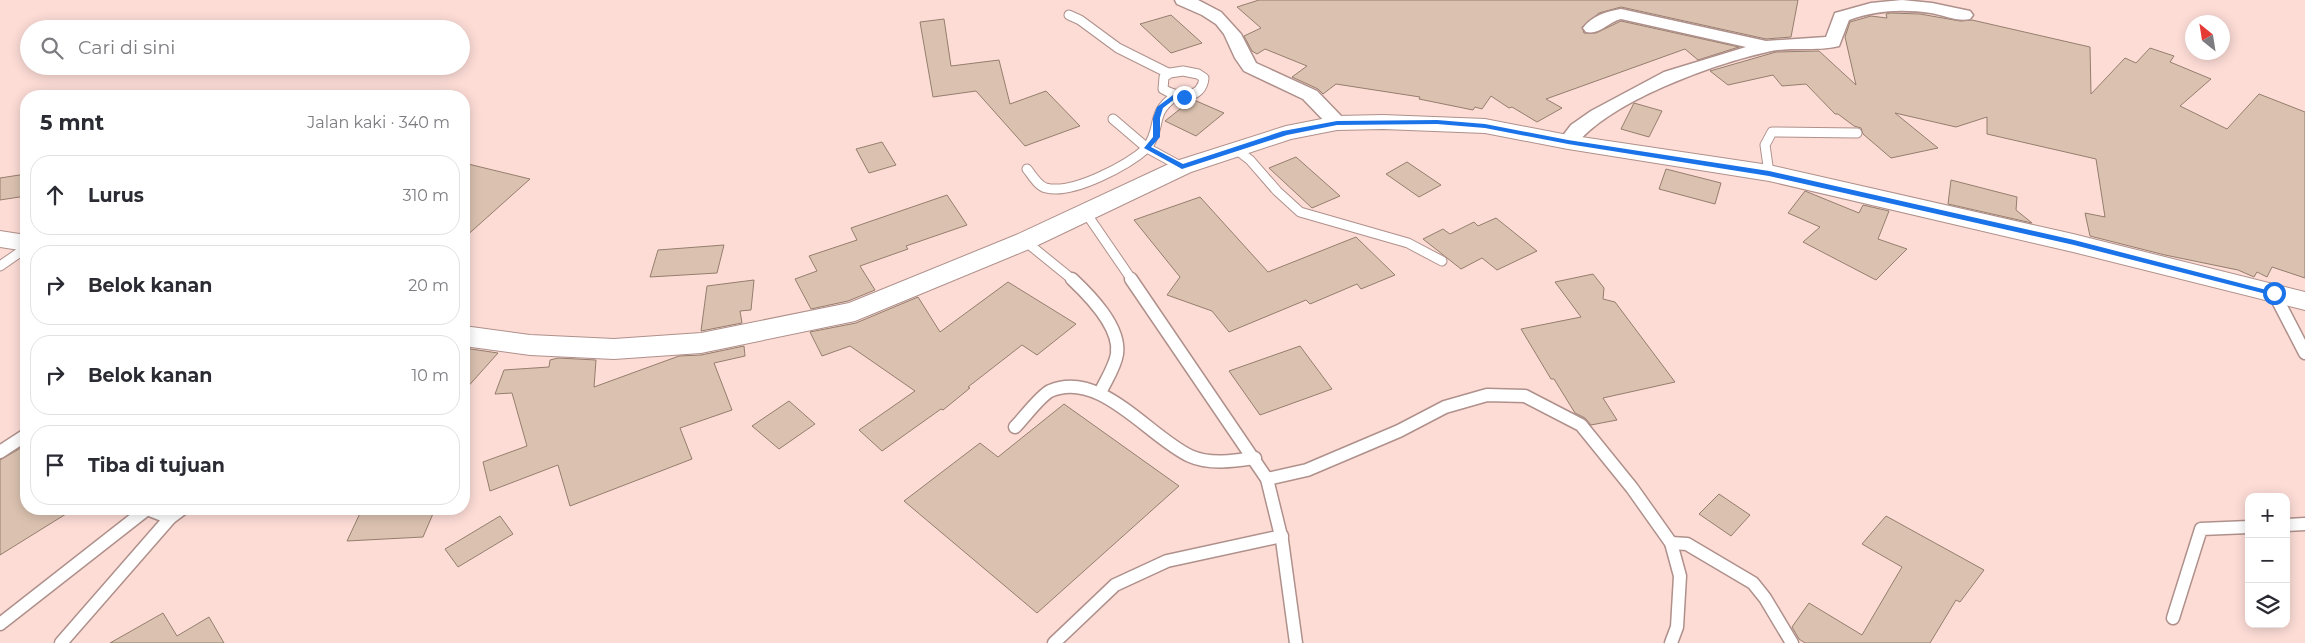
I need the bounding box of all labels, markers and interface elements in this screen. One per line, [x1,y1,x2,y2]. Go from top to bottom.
north arrow [2185,15,2230,60]
search box [20,20,470,75]
icon: search [38,34,66,62]
text: Cari di sini [78,36,175,59]
route end [1173,86,1196,109]
text: 5 mnt [40,110,104,135]
text: Jalan kaki · 340 m [307,113,450,132]
icon: ahead [41,181,69,209]
text: Lurus [88,184,144,207]
text: 310 m [402,186,449,205]
icon: right [41,271,69,299]
text: Belok kanan [88,274,212,297]
text: 20 m [408,276,449,295]
route start [2263,282,2286,305]
icon: right [41,361,69,389]
text: Belok kanan [88,364,212,387]
text: 10 m [411,366,449,385]
icon: arrive [41,451,69,479]
text: Tiba di tujuan [88,454,225,477]
map controls [2245,493,2290,628]
button: + [2245,493,2290,538]
button: − [2245,538,2290,583]
button: layers [2245,583,2290,628]

